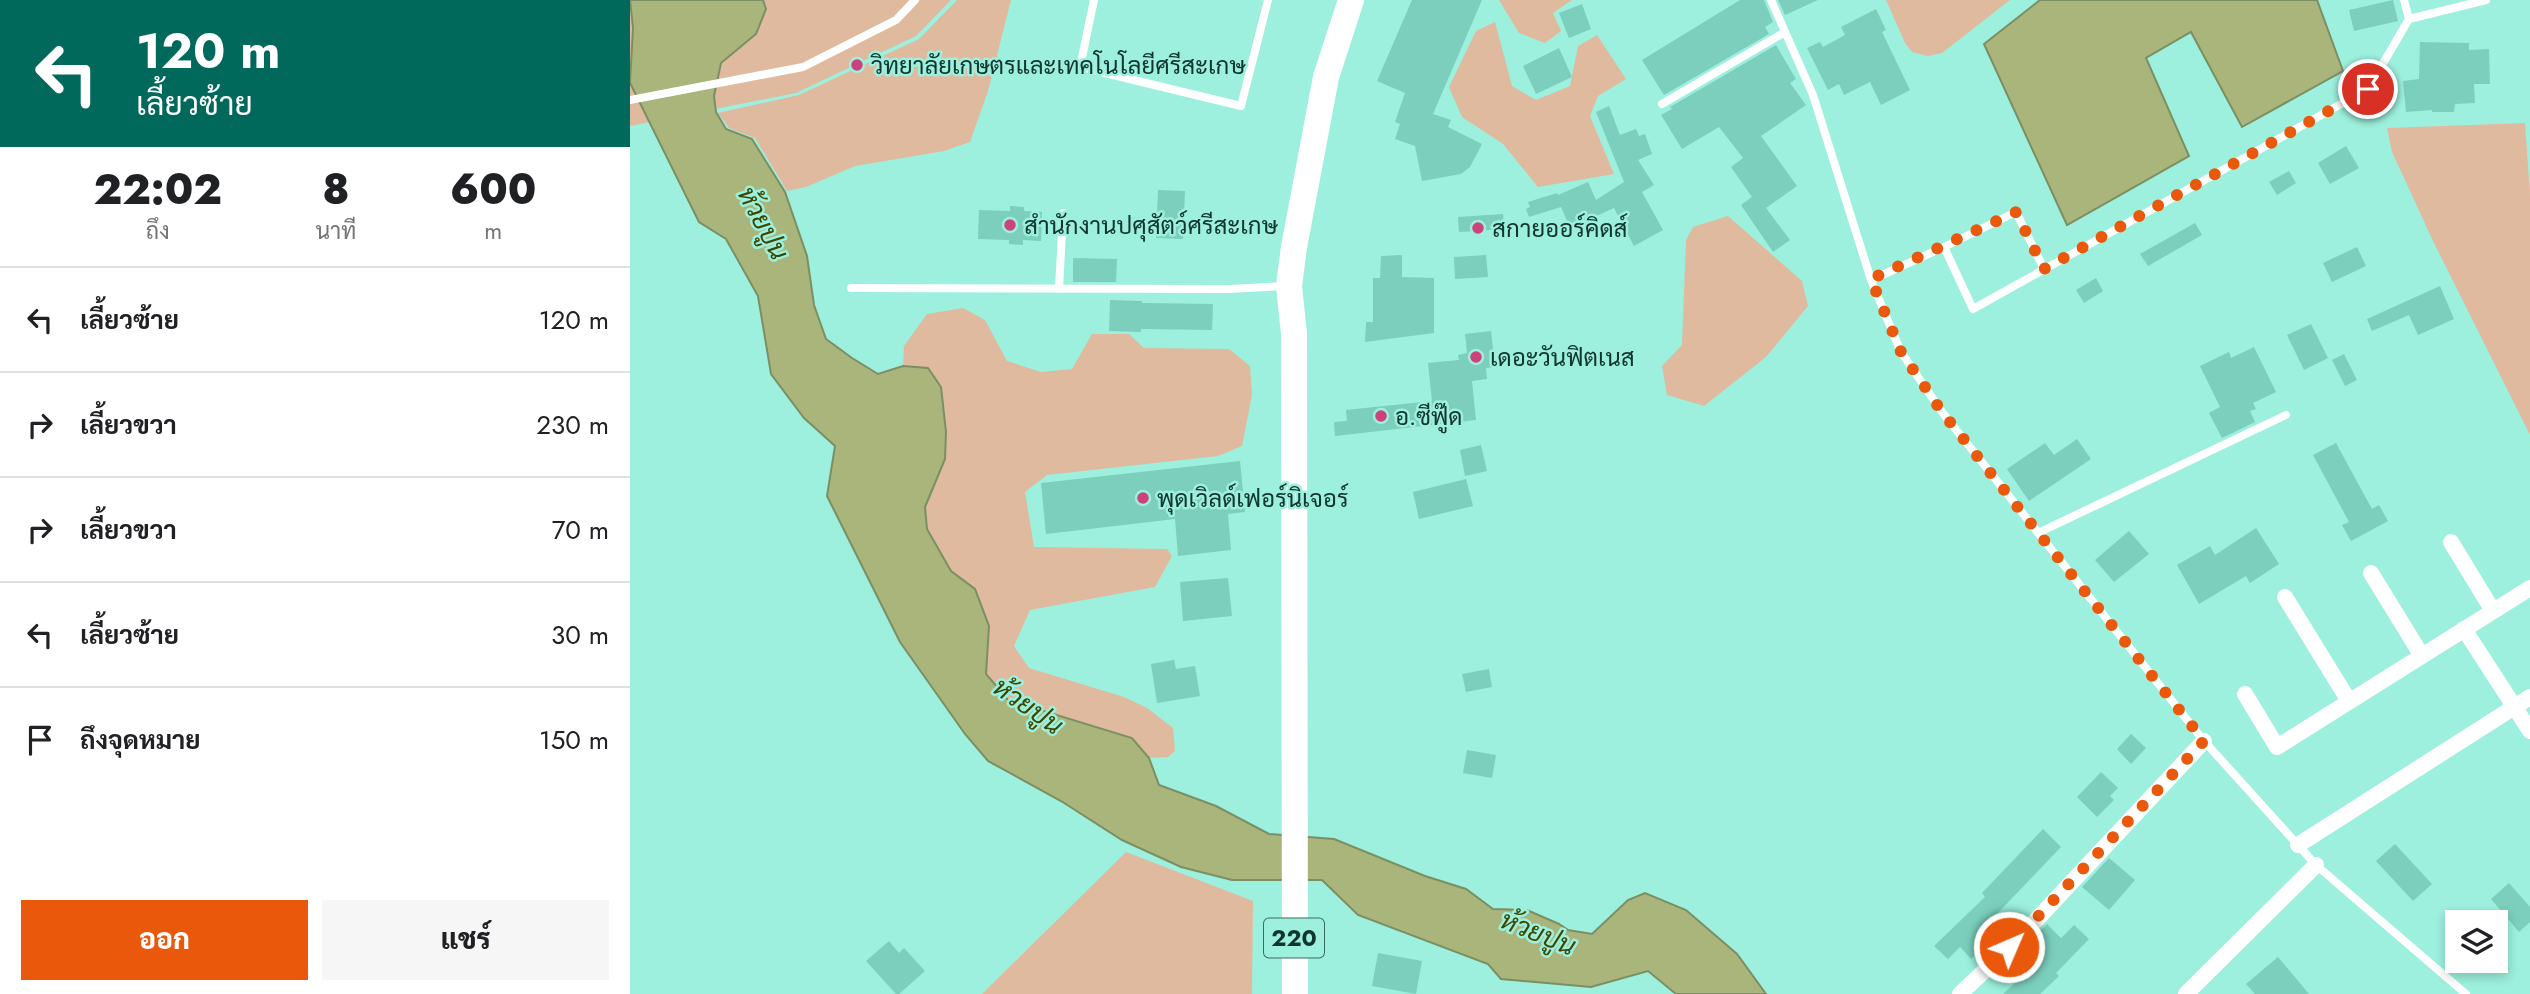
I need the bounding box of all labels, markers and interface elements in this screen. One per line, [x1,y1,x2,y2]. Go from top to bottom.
text: 120 m [136,16,280,86]
icon: left [21,28,112,119]
place label: วิทยาลัยเกษตรและเทคโนโลยีศรีสะเกษ [870,48,1246,83]
marker: วิทยาลัยเกษตรและเทคโนโลยีศรีสะเกษ [849,57,865,73]
pin [2338,59,2398,119]
icon: arrive [2349,70,2387,108]
text: เลี้ยวซ้าย [136,81,253,127]
text: 22:02 [94,159,222,220]
text: 8 [322,159,350,220]
text: 600 [450,159,536,220]
water label: ห้วยปูน [728,180,798,267]
place label: สำนักงานปศุสัตว์ศรีสะเกษ [1024,208,1279,243]
place label: สกายออร์คิดส์ [1492,211,1628,246]
text: ถึง [146,214,170,248]
text: นาที [315,214,356,248]
text: m [484,214,502,248]
marker: สำนักงานปศุสัตว์ศรีสะเกษ [1002,217,1018,233]
marker: สกายออร์คิดส์ [1470,220,1486,236]
icon: left [21,301,59,339]
text: เลี้ยวซ้าย [80,301,179,339]
text: 120 m [539,301,609,339]
place label: เดอะวันฟิตเนส [1490,340,1635,375]
marker: เดอะวันฟิตเนส [1468,349,1484,365]
place label: อ.ซีฟู๊ด [1395,399,1463,434]
icon: right [21,406,59,444]
text: เลี้ยวขวา [80,406,177,444]
text: 230 m [536,406,609,444]
marker: อ.ซีฟู๊ด [1373,408,1389,424]
place label: พุดเวิลด์เฟอร์นิเจอร์ [1157,481,1349,516]
marker: พุดเวิลด์เฟอร์นิเจอร์ [1135,490,1151,506]
icon: right [21,511,59,549]
text: เลี้ยวขวา [80,511,177,549]
text: 70 m [552,511,609,549]
icon: left [21,616,59,654]
text: เลี้ยวซ้าย [80,616,179,654]
text: 30 m [551,616,609,654]
water label: ห้วยปูน [985,668,1071,744]
icon: arrive [21,721,59,759]
text: ถึงจุดหมาย [80,721,201,759]
text: 150 m [539,721,609,759]
button: ออก [21,900,308,980]
button: แชร์ [322,900,609,980]
water label: ห้วยปูน [1495,901,1582,965]
position arrow [1972,910,2046,984]
map controls [2445,910,2508,973]
button: layers [2445,910,2508,973]
road number: 220 [1264,918,1324,958]

